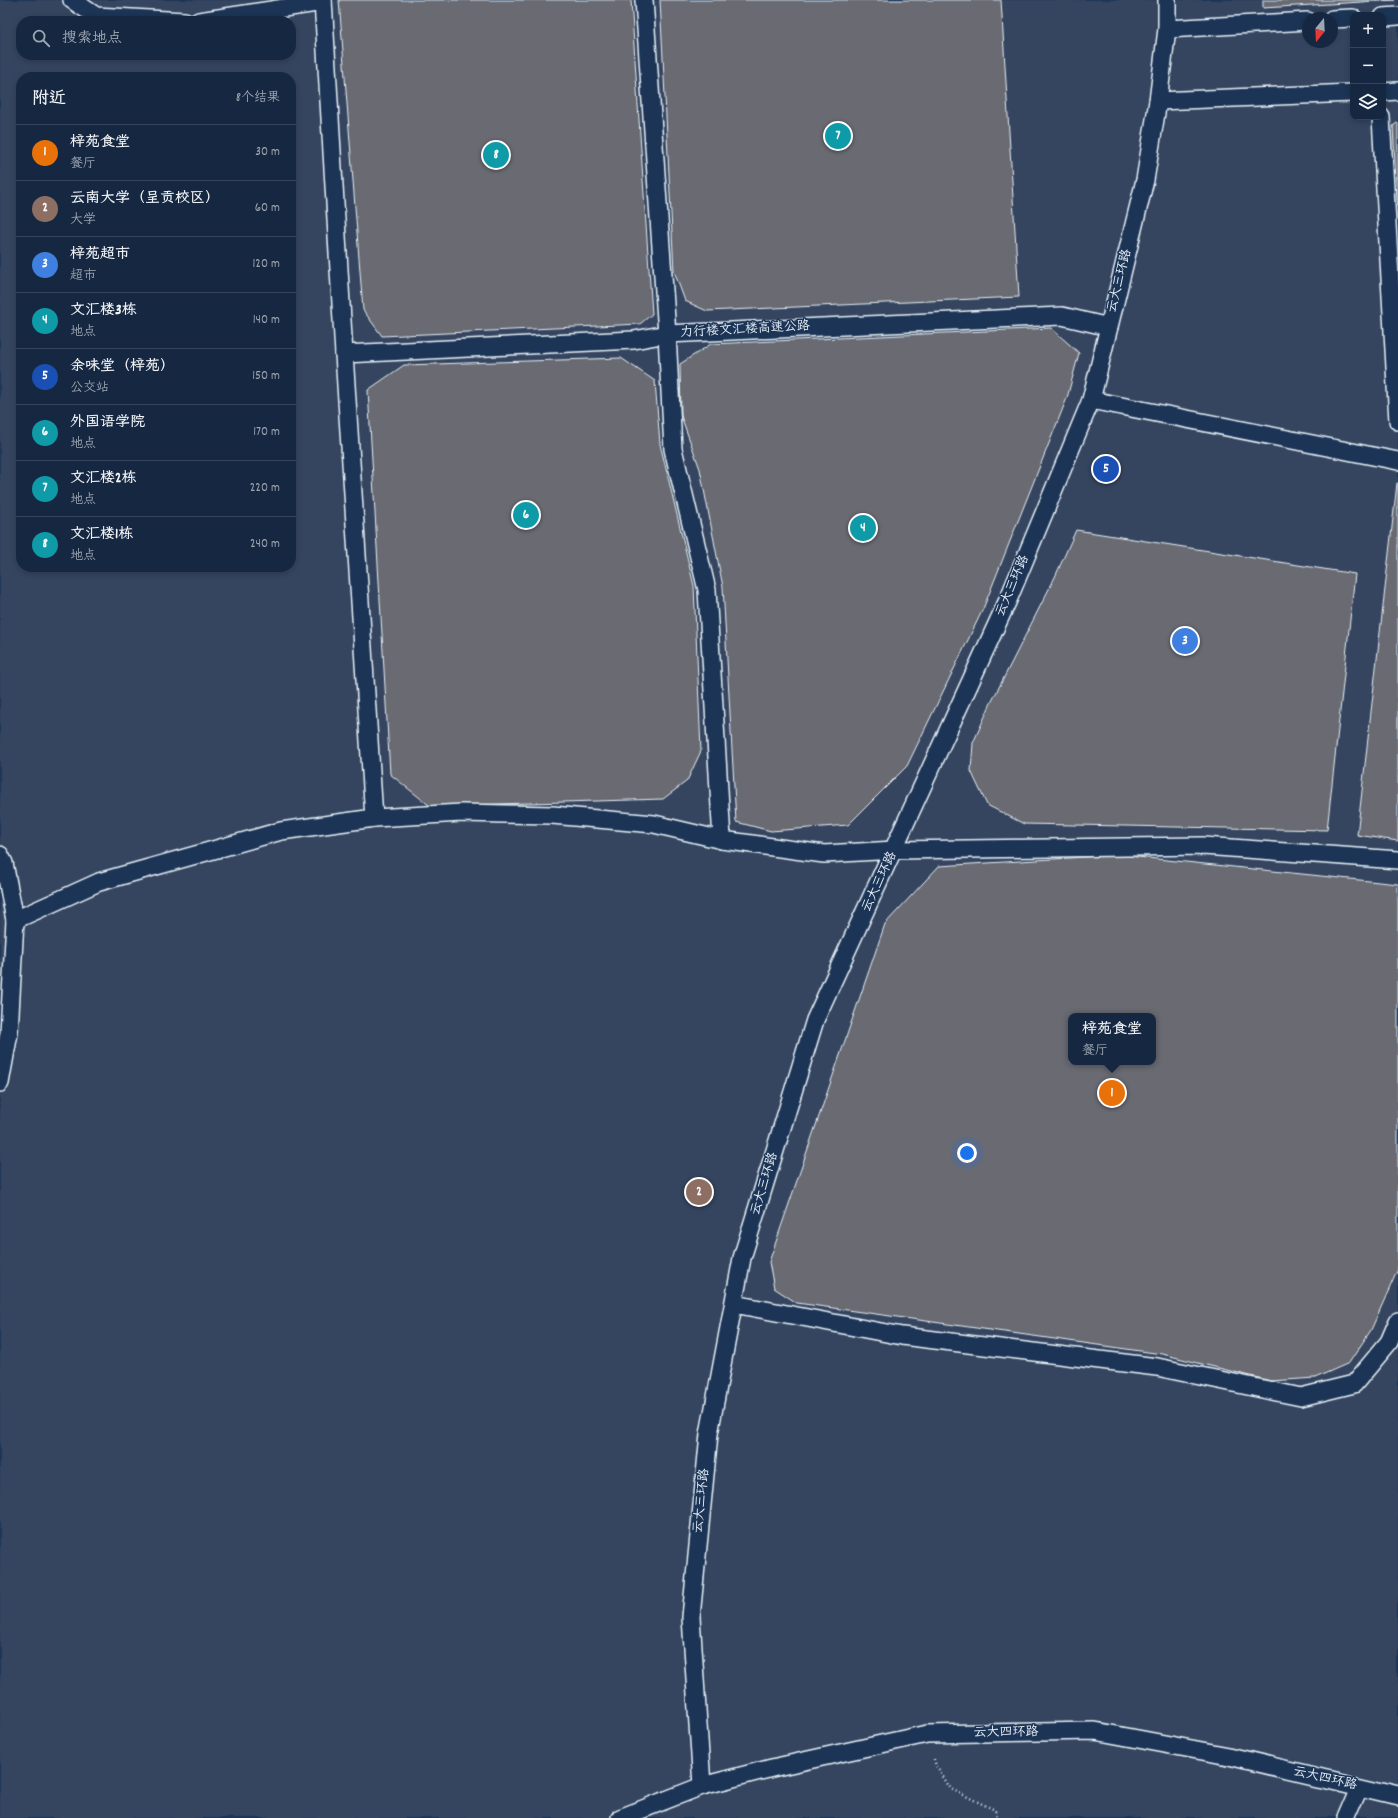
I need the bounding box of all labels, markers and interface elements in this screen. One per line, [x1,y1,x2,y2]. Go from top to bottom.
north arrow [1302,12,1338,48]
map controls [1350,12,1386,120]
button: + [1350,12,1386,48]
search box [16,16,296,60]
icon: search [30,27,52,49]
text: 搜索地点 [62,28,122,50]
button: − [1350,48,1386,84]
button: layers [1350,84,1386,120]
text: 附近 [32,88,66,112]
text: 8个结果 [236,89,280,108]
pin: 7 [825,121,851,151]
text: 梓苑食堂 [70,132,130,154]
pin: 8 [483,140,509,170]
text: 1 [44,143,46,162]
text: 30 m [255,143,280,162]
text: 餐厅 [70,155,96,174]
text: 云南大学（呈贡校区） [70,188,220,210]
text: 2 [42,199,48,218]
text: 60 m [255,199,280,218]
text: 大学 [70,211,96,230]
text: 梓苑超市 [70,244,130,266]
street label: 云大三环路 [1103,247,1137,315]
text: 3 [42,255,48,274]
text: 120 m [252,255,280,274]
text: 超市 [70,267,96,286]
text: 文汇楼3栋 [70,300,137,322]
text: 4 [42,311,48,330]
text: 140 m [253,311,280,330]
street label: 力行楼文汇楼高速公路 [680,317,810,343]
text: 地点 [70,323,96,342]
text: 余味堂（梓苑） [70,356,175,378]
text: 5 [42,367,48,386]
text: 150 m [252,367,280,386]
text: 公交站 [70,379,109,398]
text: 外国语学院 [70,412,145,434]
text: 6 [42,423,48,442]
text: 170 m [253,423,280,442]
text: 地点 [70,435,96,454]
pin: 5 [1093,454,1119,484]
text: 文汇楼2栋 [70,468,137,490]
text: 7 [43,479,47,498]
text: 220 m [250,479,280,498]
text: 地点 [70,491,96,510]
pin: 6 [513,500,539,530]
pin: 4 [850,513,876,543]
text: 文汇楼1栋 [70,524,133,546]
text: 8 [42,535,48,554]
text: 240 m [250,535,280,554]
text: 地点 [70,547,96,566]
street label: 云大三环路 [992,552,1034,620]
pin: 3 [1172,626,1198,656]
street label: 云大三环路 [858,849,902,915]
popup [1068,1013,1156,1065]
text: 梓苑食堂 [1082,1019,1142,1041]
text: 餐厅 [1082,1042,1108,1061]
pin: 1 [1099,1078,1125,1108]
your location [957,1143,977,1163]
street label: 云大三环路 [746,1150,784,1218]
pin: 2 [686,1177,712,1207]
street label: 云大三环路 [689,1468,715,1534]
street label: 云大四环路 [973,1723,1039,1743]
street label: 云大四环路 [1291,1762,1359,1796]

